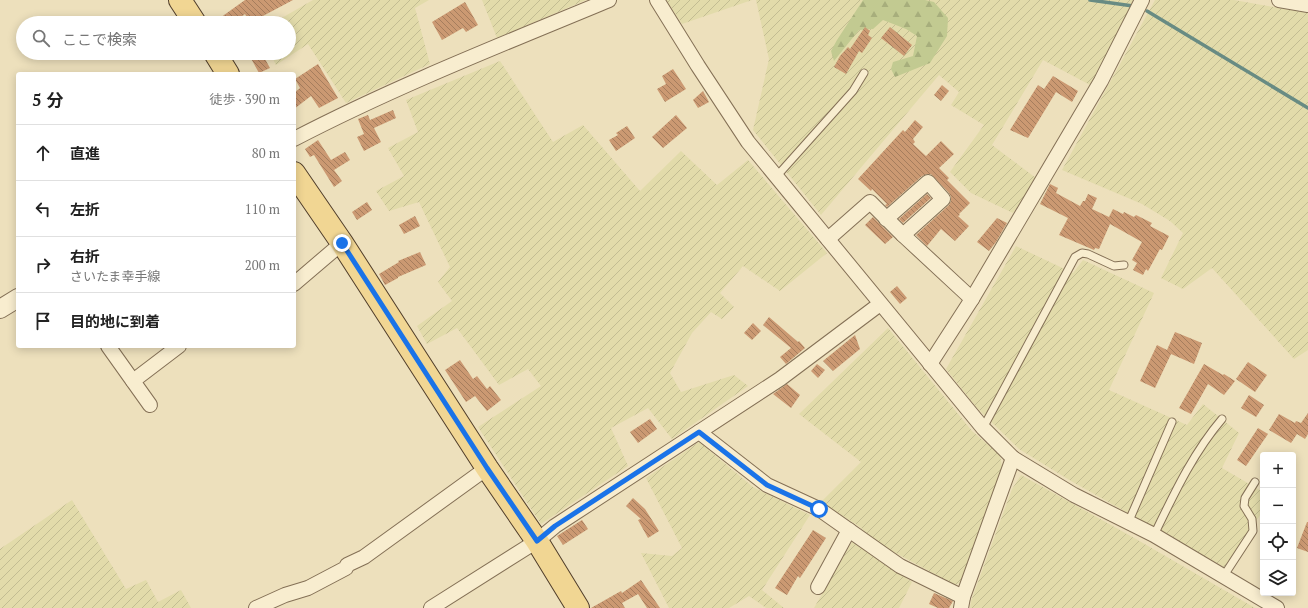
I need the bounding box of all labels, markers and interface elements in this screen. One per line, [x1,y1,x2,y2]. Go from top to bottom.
search box [16,16,296,60]
icon: search [30,27,52,49]
text: ここで検索 [62,29,137,49]
text: 5 分 [32,88,63,111]
text: 徒歩 · 390 m [209,90,280,108]
icon: ahead [32,142,54,164]
text: 直進 [70,143,100,163]
text: 80 m [252,144,280,162]
icon: left [32,198,54,220]
text: 左折 [70,199,100,219]
text: 110 m [245,200,280,218]
route end [333,234,351,252]
text: 右折 [70,246,100,266]
icon: right [32,254,54,276]
text: 200 m [245,256,280,274]
text: さいたま幸手線 [70,267,161,285]
icon: arrive [32,310,54,332]
text: 目的地に到着 [70,311,160,331]
map controls [1260,452,1296,596]
button: + [1260,452,1296,488]
button: − [1260,488,1296,524]
route start [810,500,828,518]
button: locate [1260,524,1296,560]
button: layers [1260,560,1296,596]

